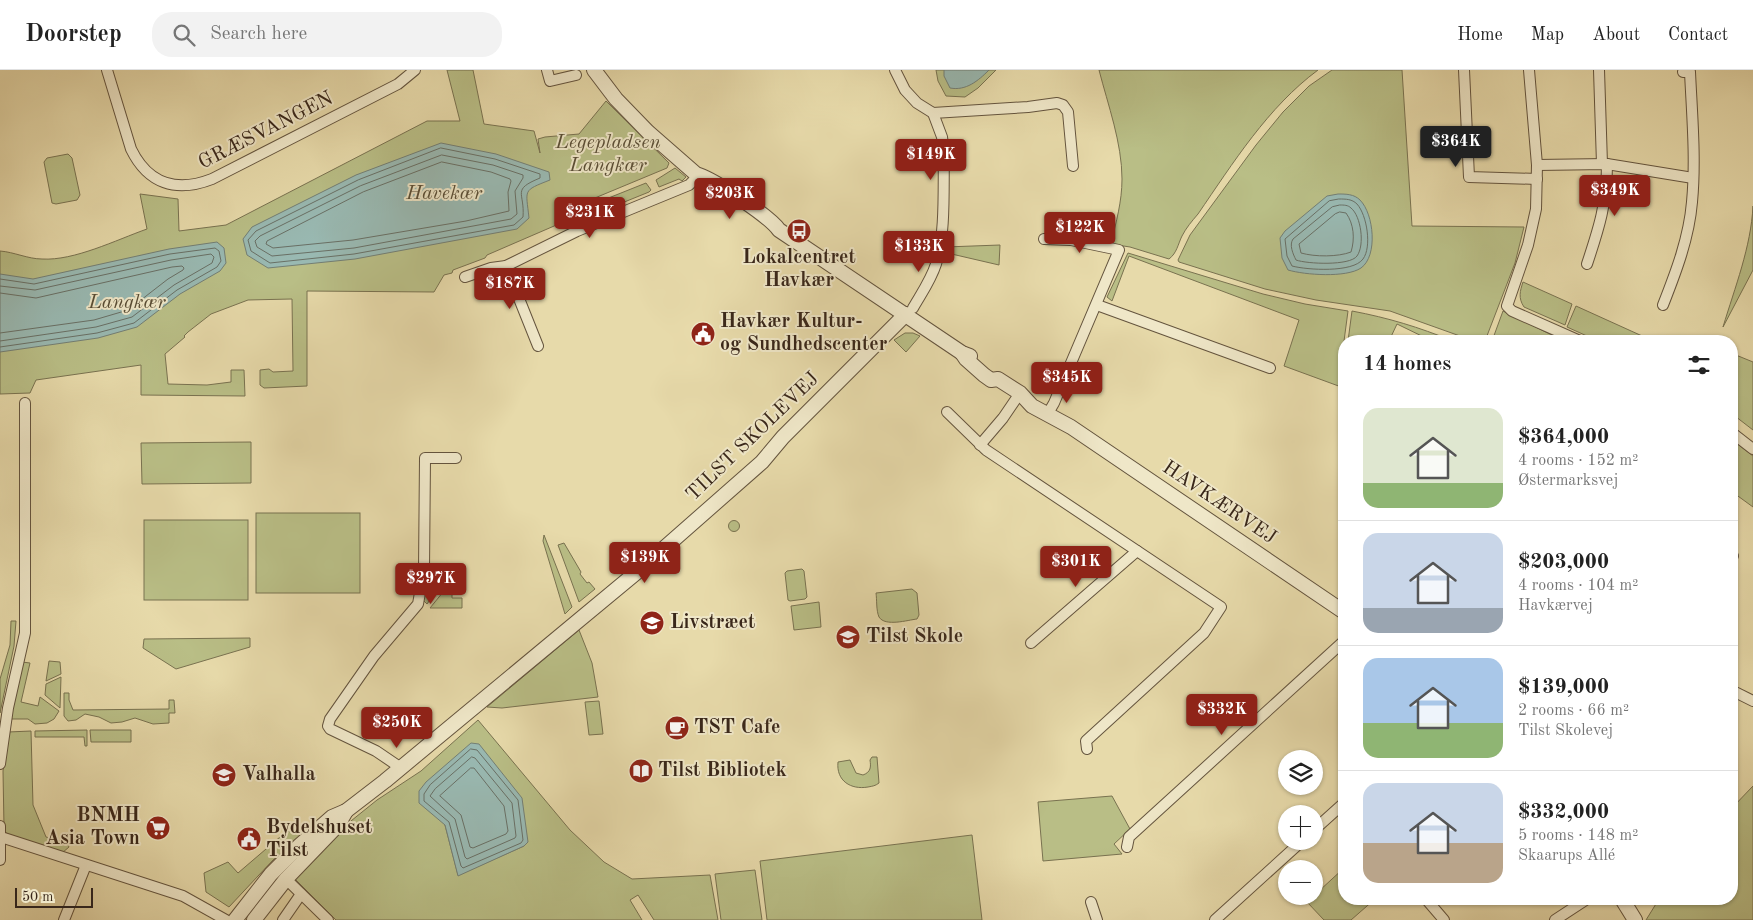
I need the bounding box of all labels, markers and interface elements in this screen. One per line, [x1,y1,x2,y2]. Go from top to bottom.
search box [152,12,502,57]
icon: search [170,21,198,49]
text: Doorstep [25,23,122,47]
text: Search here [210,25,307,44]
text: Home [1457,26,1503,44]
text: Map [1531,26,1564,44]
text: About [1592,26,1640,44]
text: Contact [1668,26,1728,44]
street label: GRÆSVANGEN [196,88,336,174]
pin: $364K [1421,126,1491,168]
park label: Legepladsen Langkær [554,133,661,176]
text: $364K [1431,134,1481,150]
pin: $149K [896,138,966,181]
text: $149K [906,147,956,163]
pin: $349K [1580,174,1650,217]
pin: $203K [695,178,765,220]
text: $349K [1590,183,1640,199]
park label: Havekær [405,184,482,204]
text: $203K [705,186,755,202]
pin: $231K [555,196,625,239]
text: $231K [565,205,615,221]
pin: $122K [1045,212,1115,254]
bus stop icon: Lokalcentret Havkær [786,218,812,244]
text: $122K [1055,220,1105,236]
pin: $133K [884,230,954,273]
text: $133K [894,239,944,255]
place label: Lokalcentret Havkær [742,248,856,291]
pin: $187K [475,268,545,310]
text: $187K [485,276,535,292]
park label: Langkær [87,293,166,313]
place label: Havkær Kultur- og Sundhedscenter [720,312,888,355]
public building icon: Havkær Kultur- og Sundhedscenter [690,321,716,347]
icon: filters [1685,351,1713,379]
text: 14 homes [1363,354,1451,375]
pin: $345K [1032,362,1102,404]
street label: TILST SKOLEVEJ [683,369,823,505]
text: $345K [1042,370,1092,386]
text: $364,000 [1518,427,1609,448]
icon: home [1403,428,1463,488]
text: 4 rooms · 152 m² [1518,453,1638,469]
street label: HAVKÆRVEJ [1158,458,1280,549]
text: Østermarksvej [1518,473,1618,489]
pin: $139K [610,542,680,584]
pin: $301K [1041,546,1111,588]
text: $139K [620,550,670,566]
text: $203,000 [1518,552,1609,573]
icon: home [1403,553,1463,613]
text: $301K [1051,554,1101,570]
pin: $297K [396,562,466,605]
text: $297K [406,571,456,587]
text: 4 rooms · 104 m² [1518,578,1638,594]
text: Havkærvej [1518,598,1593,614]
school or university icon: Livstræet [639,610,665,636]
place label: Livstræet [670,613,755,633]
school or university icon: Tilst Skole [835,624,861,650]
place label: Tilst Skole [866,627,963,647]
text: $139,000 [1518,677,1609,698]
icon: home [1403,678,1463,738]
pin: $332K [1187,694,1257,736]
text: $332K [1197,702,1247,718]
text: 2 rooms · 66 m² [1518,703,1629,719]
pin: $250K [362,706,432,749]
text: $250K [372,715,422,731]
cafe icon: TST Cafe [664,715,690,741]
place label: TST Cafe [694,718,780,738]
text: Tilst Skolevej [1518,723,1613,739]
map controls [1278,750,1323,905]
button: layers [1278,750,1323,795]
library icon: Tilst Bibliotek [628,758,654,784]
place label: Tilst Bibliotek [658,761,787,781]
school or university icon: Valhalla [211,762,237,788]
place label: Valhalla [242,765,316,785]
text: $332,000 [1518,802,1609,823]
icon: home [1403,803,1463,863]
button: + [1278,805,1323,850]
place label: BNMH Asia Town [45,806,140,849]
supermarket icon: BNMH Asia Town [145,815,171,841]
place label: Bydelshuset Tilst [266,818,372,861]
public building icon: Bydelshuset Tilst [236,826,262,852]
text: 5 rooms · 148 m² [1518,828,1638,844]
text: Skaarups Allé [1518,848,1615,864]
button: − [1278,860,1323,905]
scale bar [15,885,92,908]
text: 50 m [22,890,53,904]

